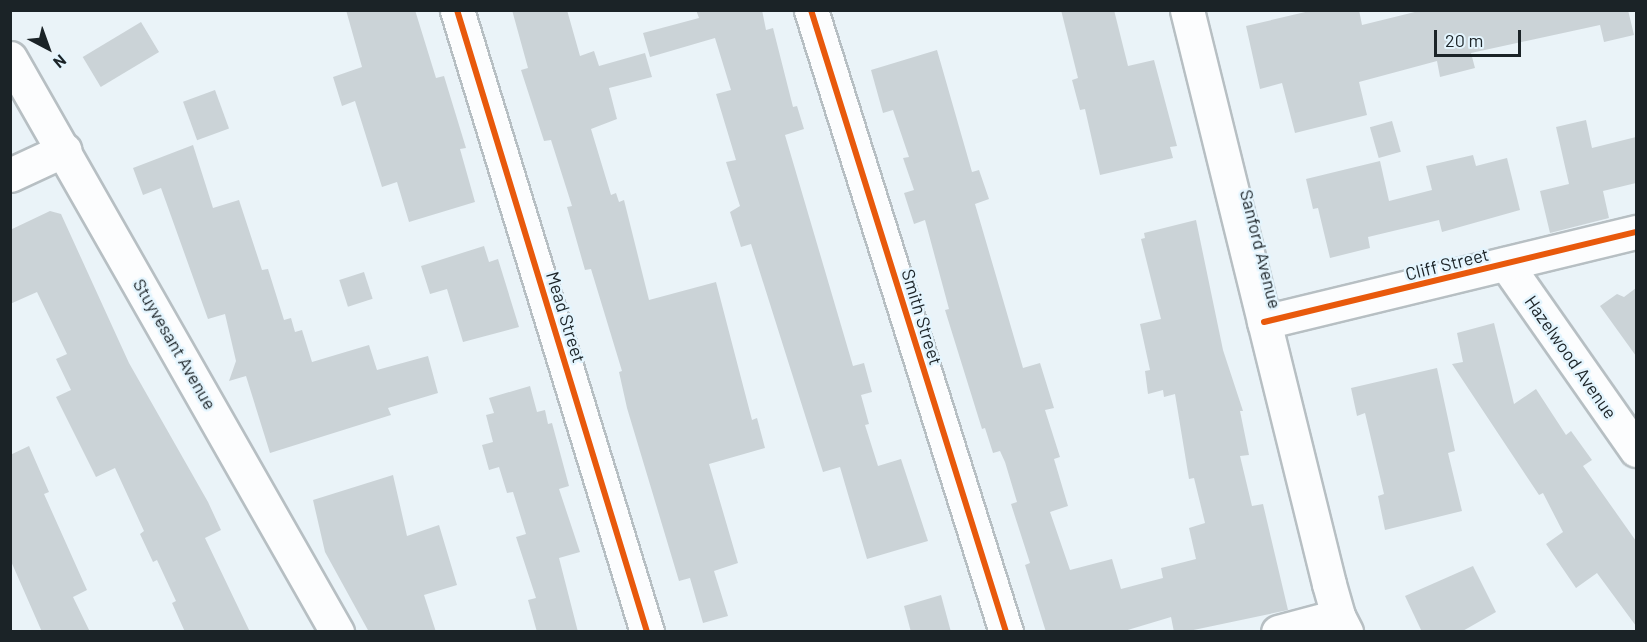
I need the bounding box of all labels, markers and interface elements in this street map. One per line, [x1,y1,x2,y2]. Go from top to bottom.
north arrow [18,18,78,78]
scale bar [1437,18,1524,56]
text: 20 m [1445,29,1483,51]
text: N [50,51,70,73]
street label: Sanford Avenue [1236,187,1286,311]
street label: Cliff Street [1403,243,1491,285]
street label: Smith Street [897,267,947,367]
street label: Mead Street [542,269,590,365]
street label: Stuyvesant Avenue [129,275,221,413]
street label: Hazelwood Avenue [1520,291,1622,423]

